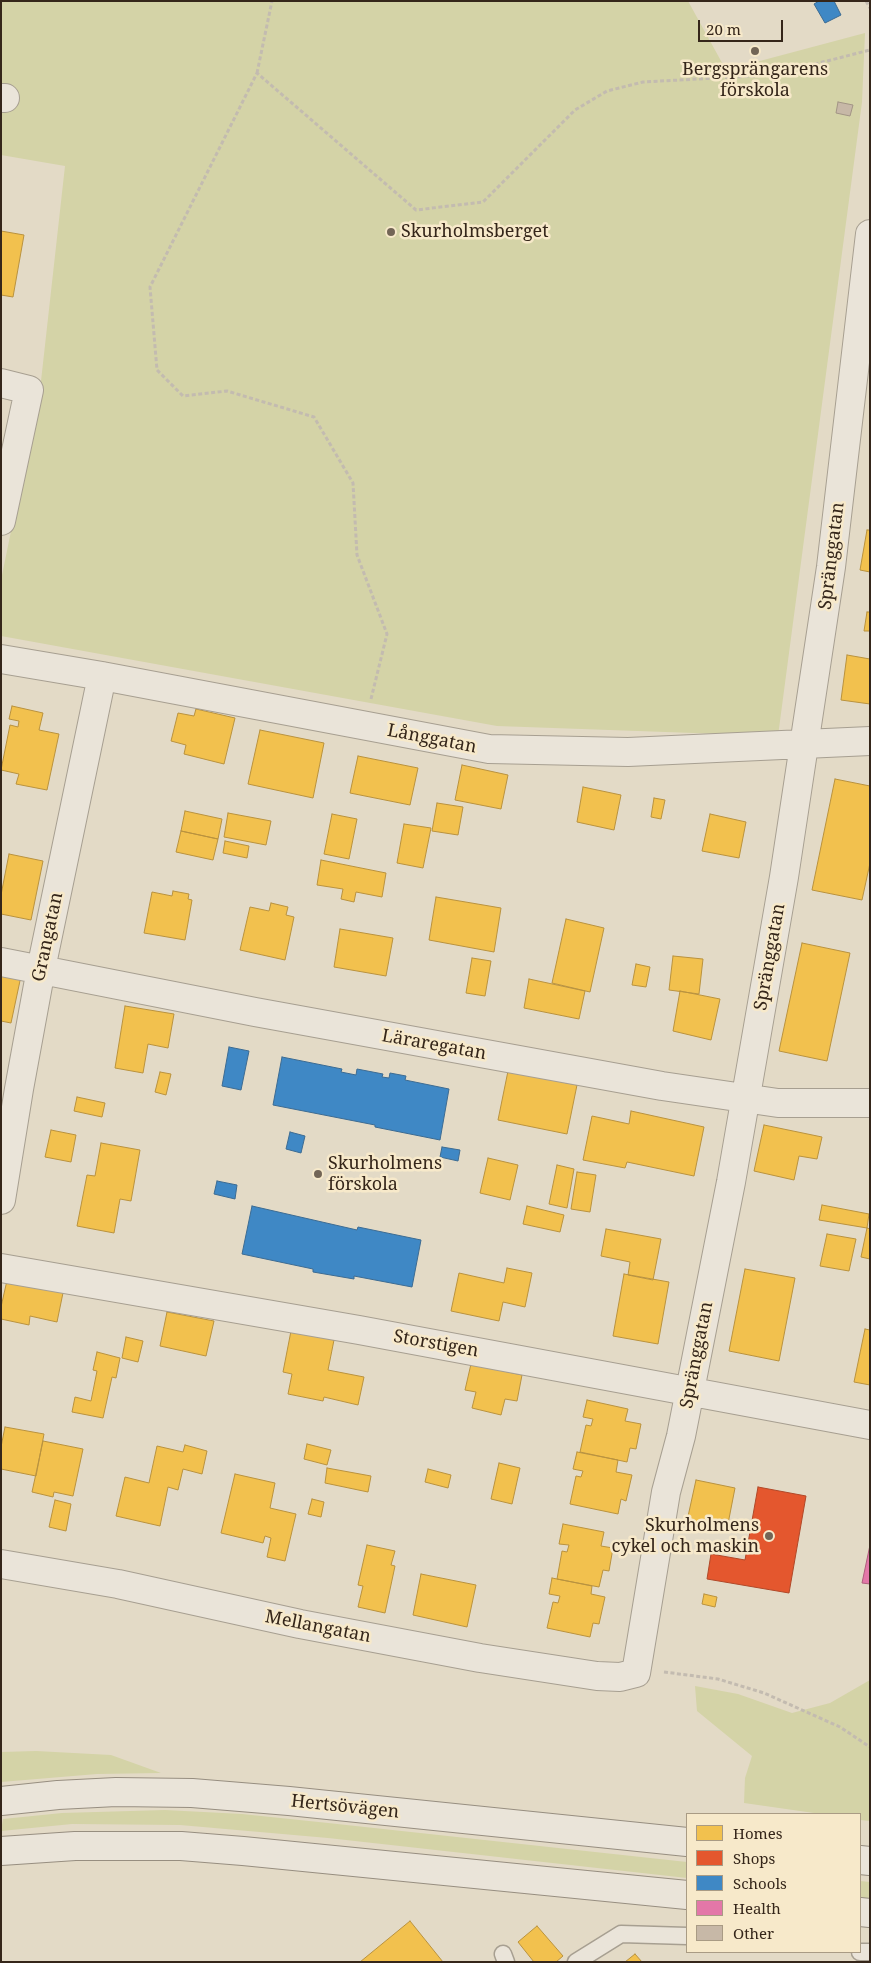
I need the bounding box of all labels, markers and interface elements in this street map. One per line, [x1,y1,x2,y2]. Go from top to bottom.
scale bar [701,10,786,42]
text: 20 m [706,19,741,39]
marker: Bergsprängarens förskola [749,45,761,57]
place label: Bergsprängarens förskola [682,59,828,102]
place label: Skurholmsberget [401,221,549,243]
marker: Skurholmsberget [385,226,397,238]
street label: Spränggatan [815,501,849,611]
street label: Långgatan [386,720,478,758]
street label: Grangatan [28,890,68,984]
street label: Spränggatan [750,902,790,1012]
street label: Läraregatan [380,1025,488,1065]
place label: Skurholmens förskola [328,1153,442,1196]
marker: Skurholmens förskola [312,1168,324,1180]
street label: Spränggatan [676,1300,718,1410]
street label: Storstigen [392,1326,480,1362]
place label: Skurholmens cykel och maskin [611,1515,759,1558]
marker: Skurholmens cykel och maskin [763,1530,775,1542]
street label: Mellangatan [263,1606,373,1648]
street label: Hertsövägen [290,1791,400,1823]
legend [686,1813,861,1953]
text: Homes [733,1823,783,1843]
text: Shops [733,1848,775,1868]
text: Schools [733,1873,787,1893]
text: Health [733,1898,781,1918]
text: Other [733,1923,774,1943]

